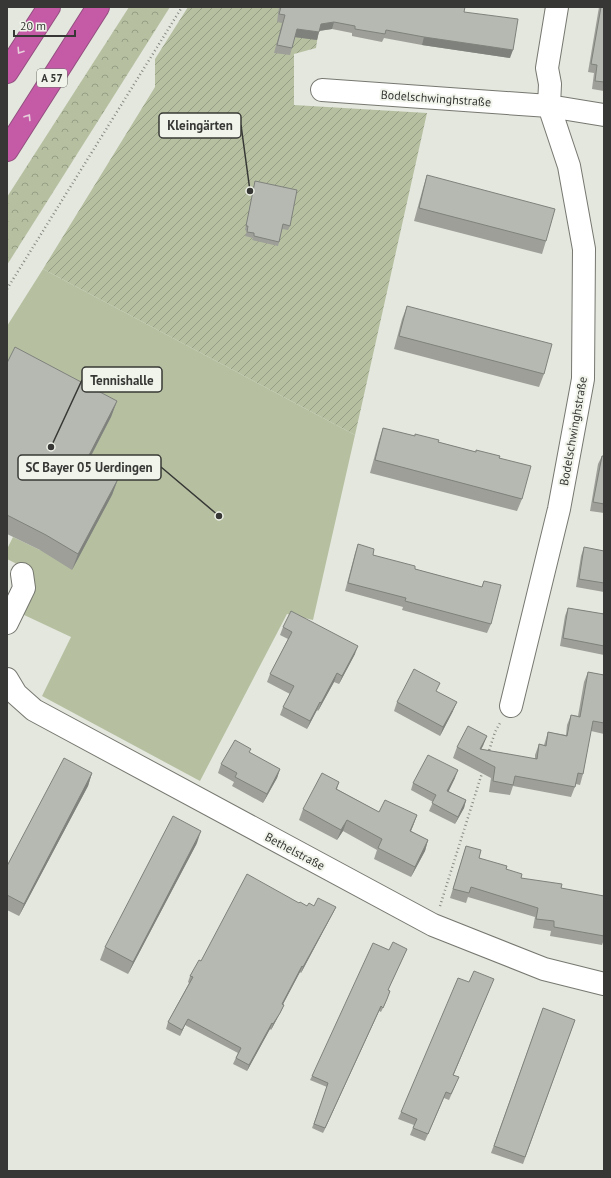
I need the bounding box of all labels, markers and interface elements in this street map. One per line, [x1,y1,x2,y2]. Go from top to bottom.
scale bar [14,12,75,38]
text: 20 m [20,18,46,33]
one-way arrow [18,47,25,54]
road number: A 57 [37,69,67,87]
street label: Bodelschwinghstraße [380,87,492,109]
callout: Kleingärten [159,113,241,138]
one-way arrow [23,114,31,121]
text: Kleingärten [167,117,233,134]
callout: Tennishalle [82,367,162,392]
text: Tennishalle [90,372,154,389]
street label: Bodelschwinghstraße [556,375,590,487]
callout: SC Bayer 05 Uerdingen [18,455,161,480]
text: SC Bayer 05 Uerdingen [25,459,153,476]
street label: Bethelstraße [262,829,328,873]

